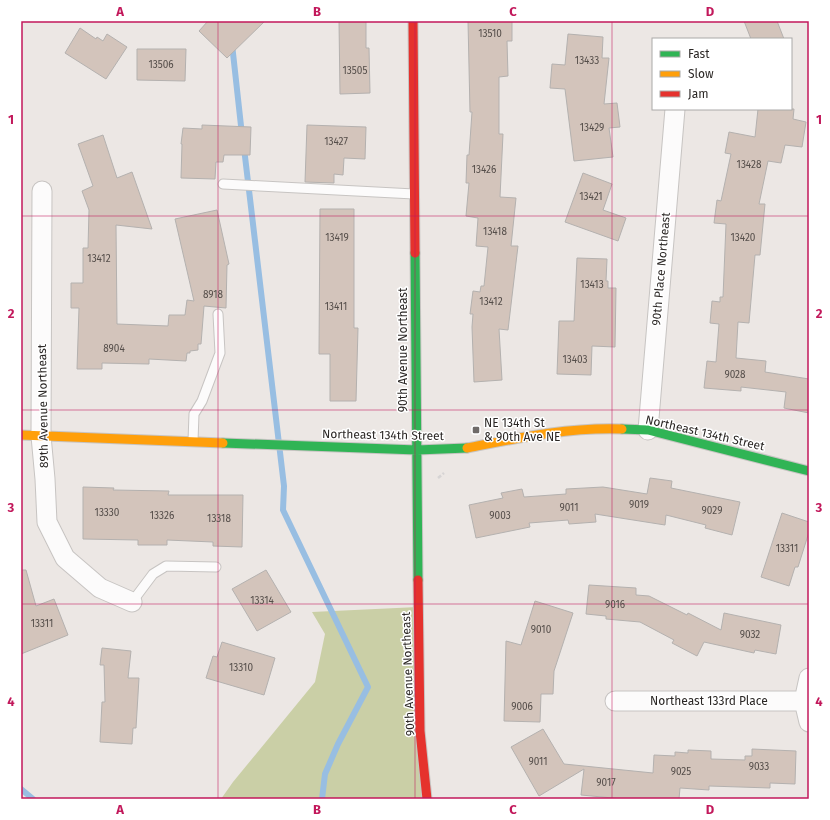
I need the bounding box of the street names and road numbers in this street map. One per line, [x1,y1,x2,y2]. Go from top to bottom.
street label: 90th Place Northeast [649,211,673,326]
street label: 90th Avenue Northeast [396,287,410,412]
street label: 89th Avenue Northeast [35,343,51,468]
street label: Northeast 134th Street [644,412,767,454]
street label: Northeast 134th Street [322,427,445,443]
street label: 90th Avenue Northeast [399,611,417,736]
street label: Northeast 133rd Place [650,694,768,708]

